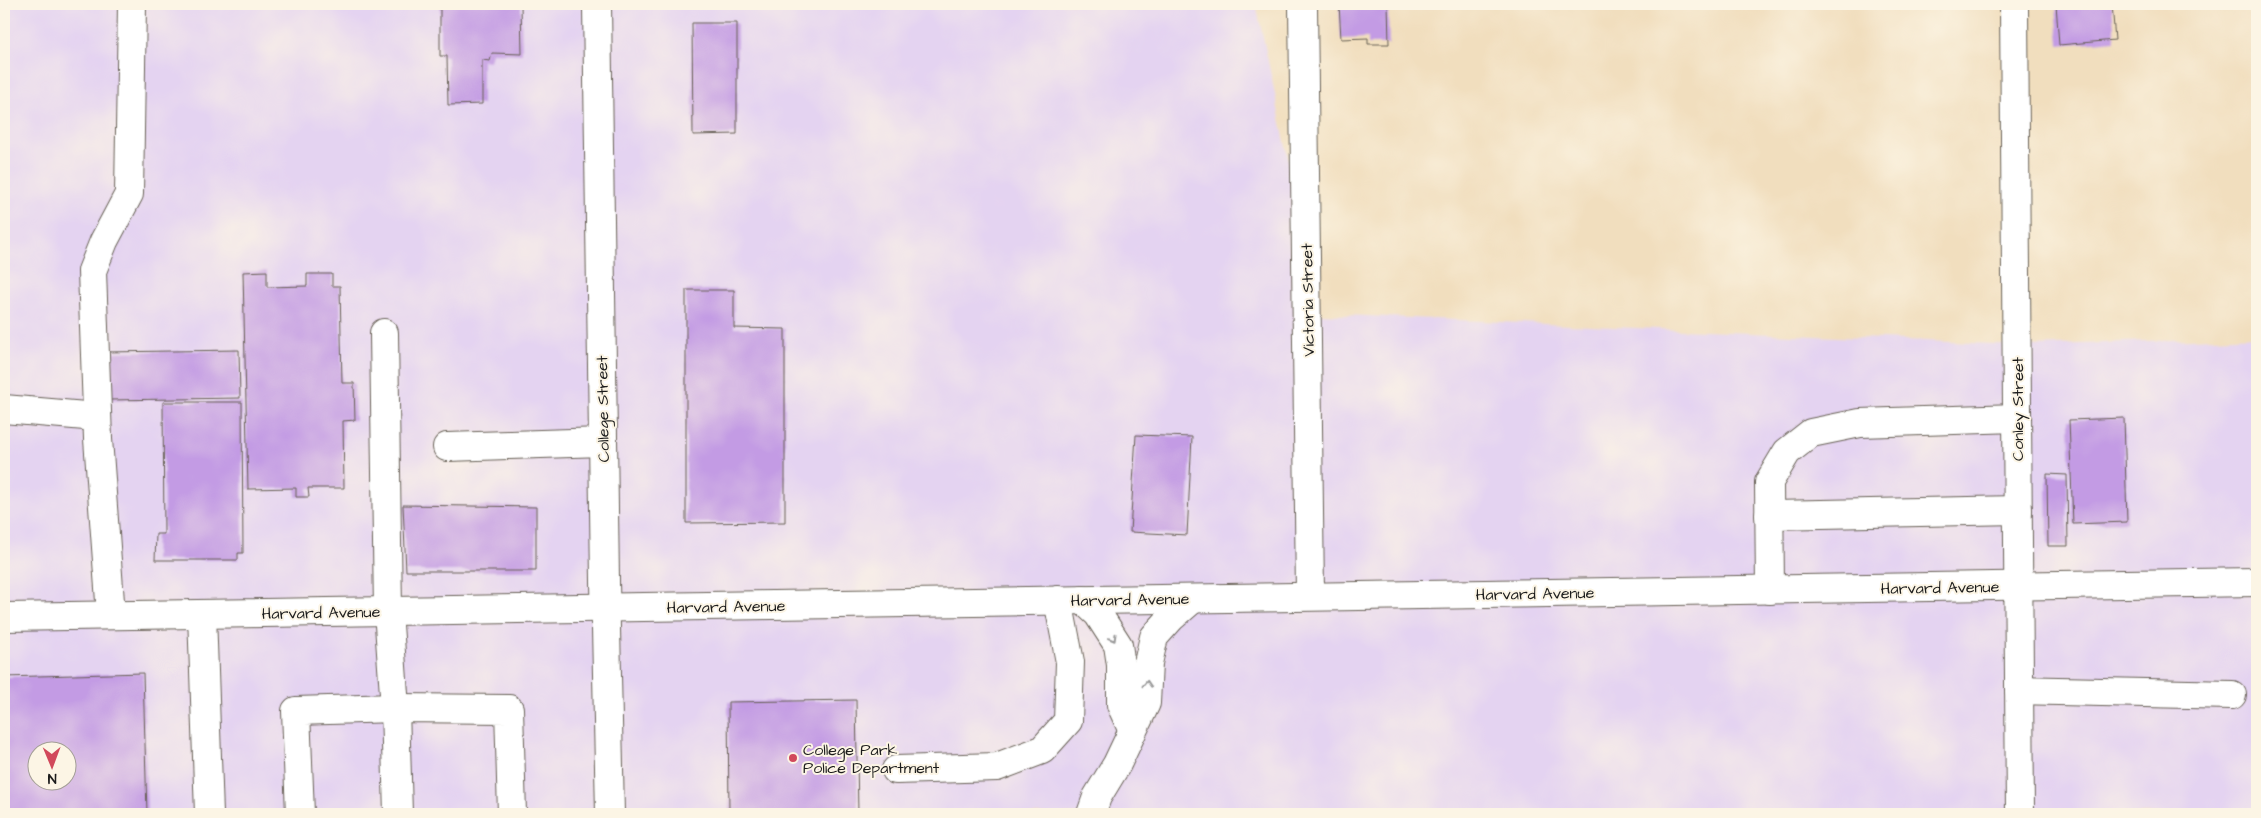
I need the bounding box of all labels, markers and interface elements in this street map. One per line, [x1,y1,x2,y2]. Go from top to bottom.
street label: Victoria Street [1296,243,1320,357]
street label: College Street [591,355,616,463]
street label: Conley Street [2007,356,2030,461]
street label: Harvard Avenue [1881,576,2000,600]
street label: Harvard Avenue [1476,582,1595,606]
street label: Harvard Avenue [1071,588,1190,612]
street label: Harvard Avenue [667,595,786,619]
street label: Harvard Avenue [262,601,381,625]
one-way arrow [1107,633,1117,642]
one-way arrow [1141,679,1152,687]
place label: College Park Police Department [803,739,940,779]
north arrow [28,740,78,790]
marker: College Park Police Department [787,752,799,764]
text: N [47,768,57,788]

